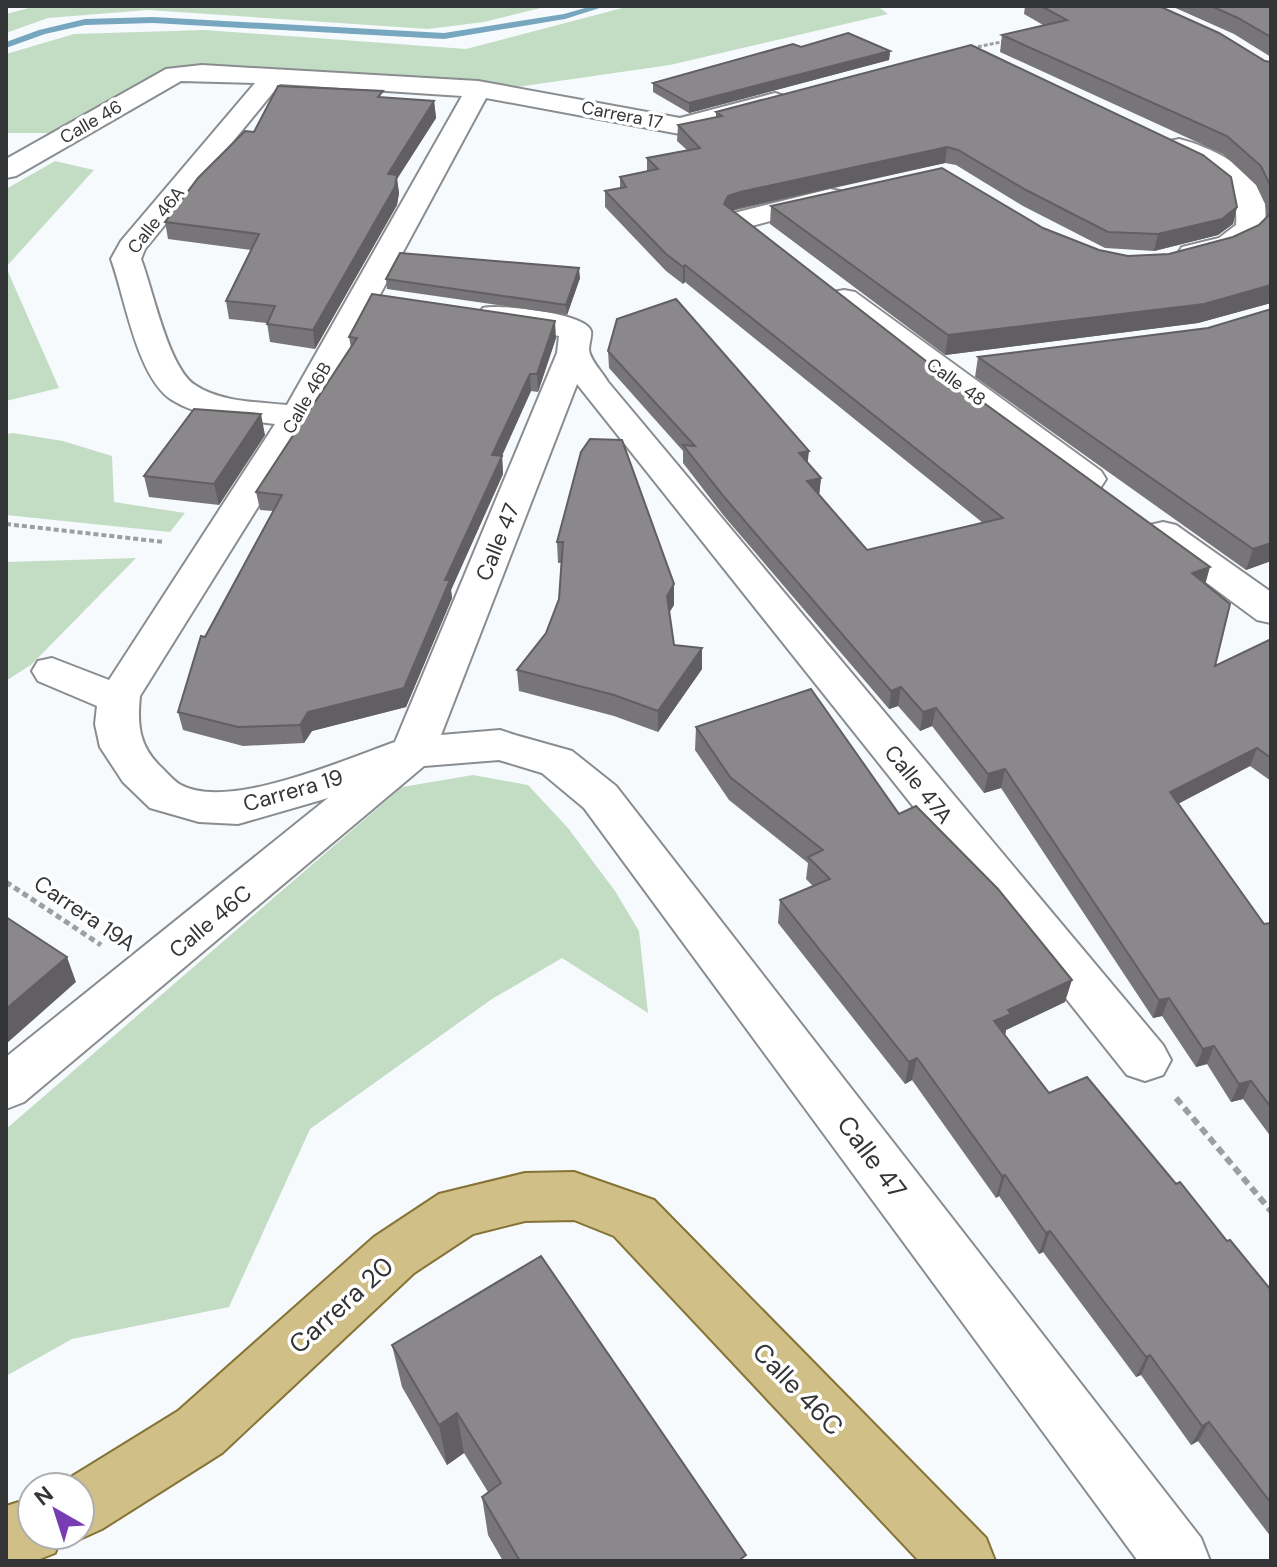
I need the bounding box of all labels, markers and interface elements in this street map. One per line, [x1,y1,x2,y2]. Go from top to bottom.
street label: Calle 46 [56,95,126,149]
street label: Carrera 17 [579,95,665,135]
street label: Calle 46A [122,181,190,259]
street label: Calle 48 [922,352,990,412]
street label: Calle 46B [277,358,337,438]
street label: Calle 47 [469,499,526,585]
street label: Calle 47A [878,739,959,830]
street label: Carrera 19 [240,762,347,819]
street label: Carrera 19A [28,869,141,958]
street label: Calle 46C [163,879,258,964]
street label: Calle 47 [830,1109,914,1205]
street label: Carrera 20 [282,1249,400,1361]
street label: Calle 46C [745,1335,851,1443]
north arrow [16,1471,96,1551]
text: N [28,1480,59,1512]

